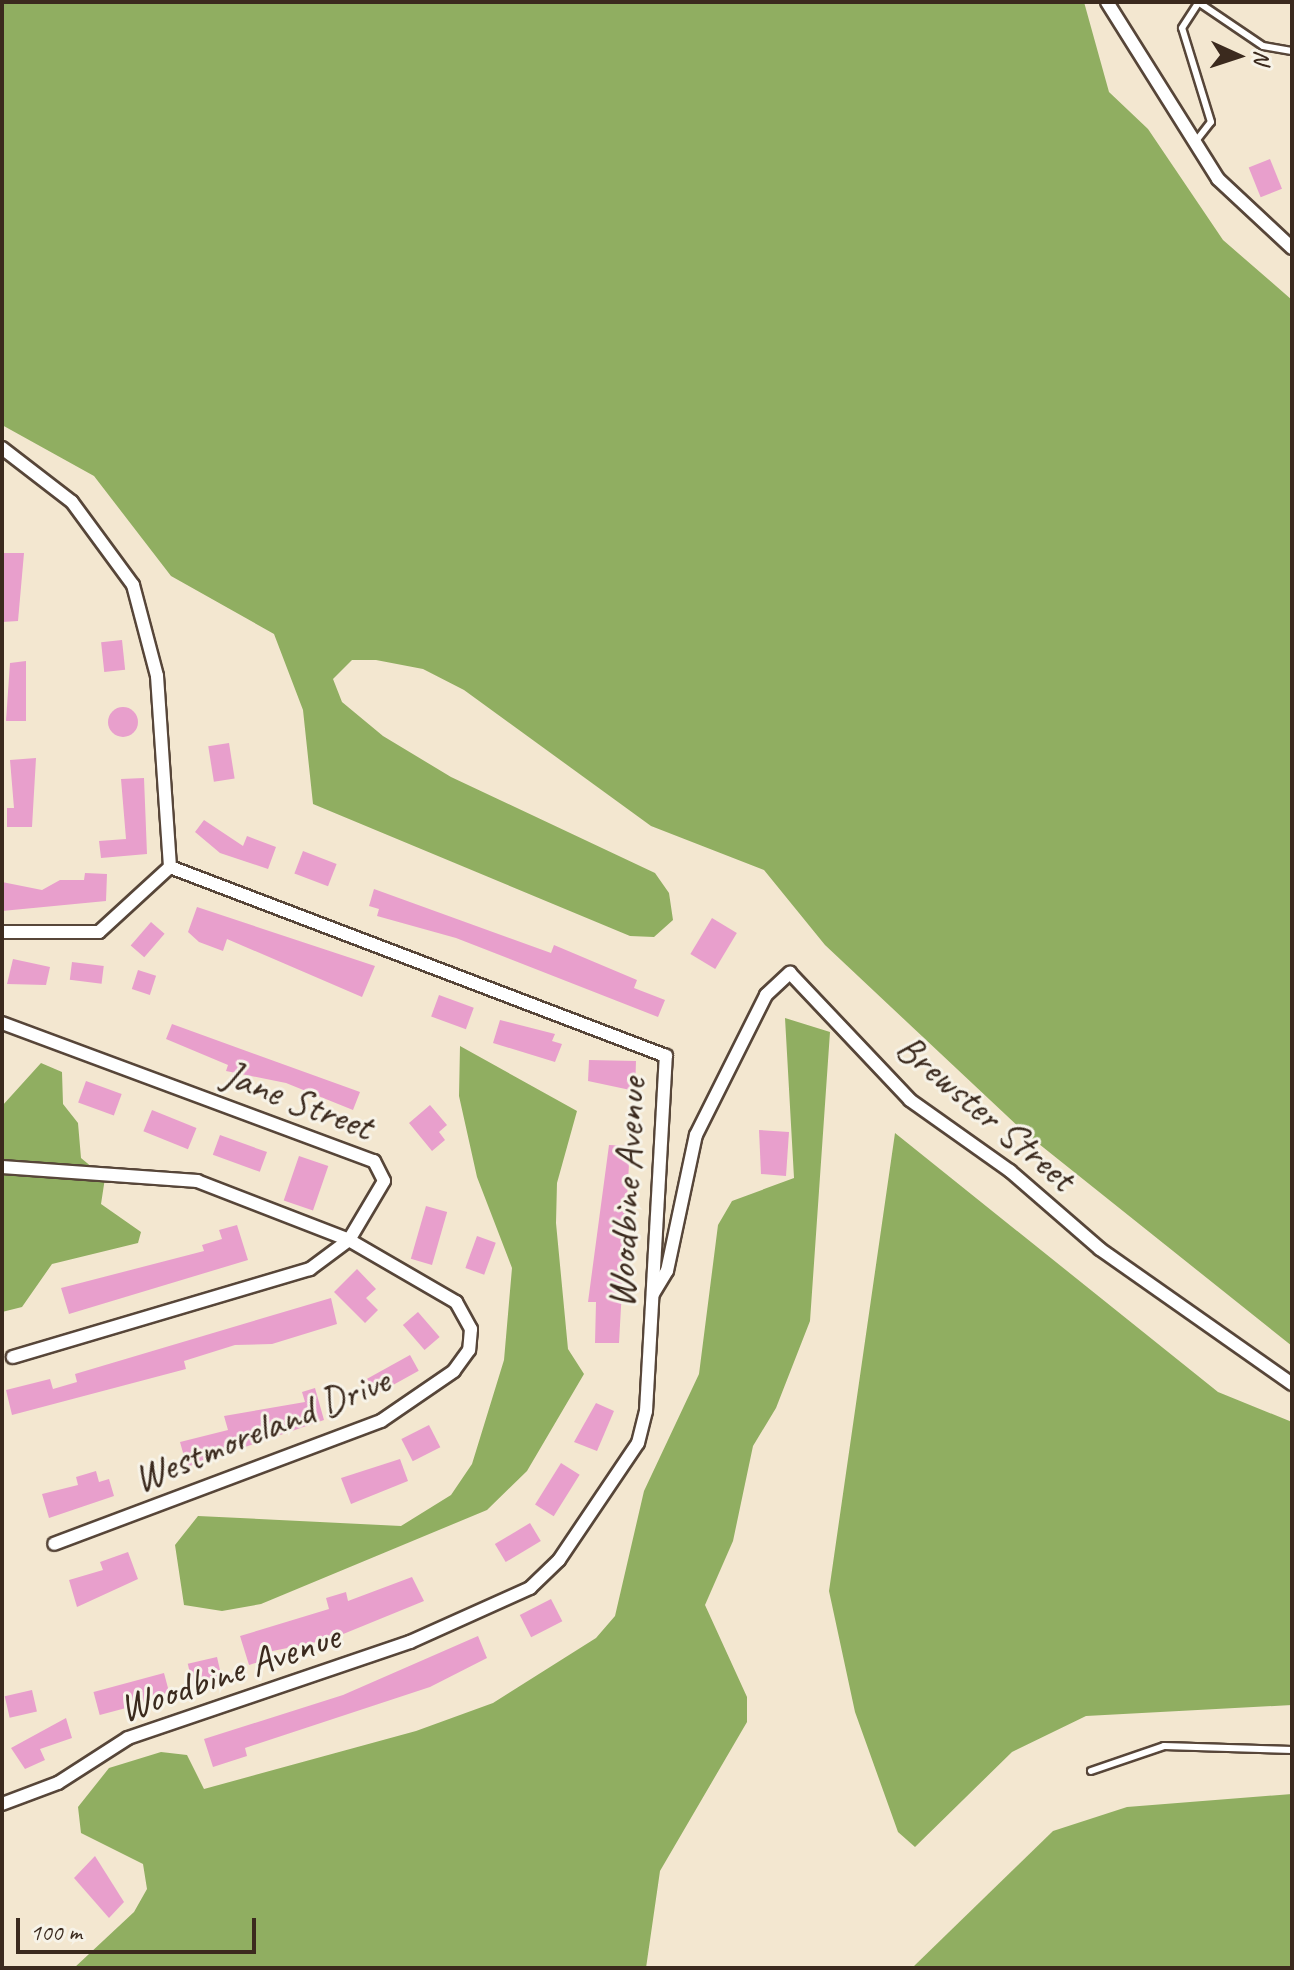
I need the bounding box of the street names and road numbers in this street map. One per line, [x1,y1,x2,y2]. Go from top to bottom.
street label: Brewster Street [886,1023,1086,1201]
street label: Jane Street [216,1049,380,1151]
street label: Woodbine Avenue [596,1077,656,1309]
street label: Westmoreland Drive [126,1356,396,1502]
street label: Woodbine Avenue [112,1612,346,1732]

